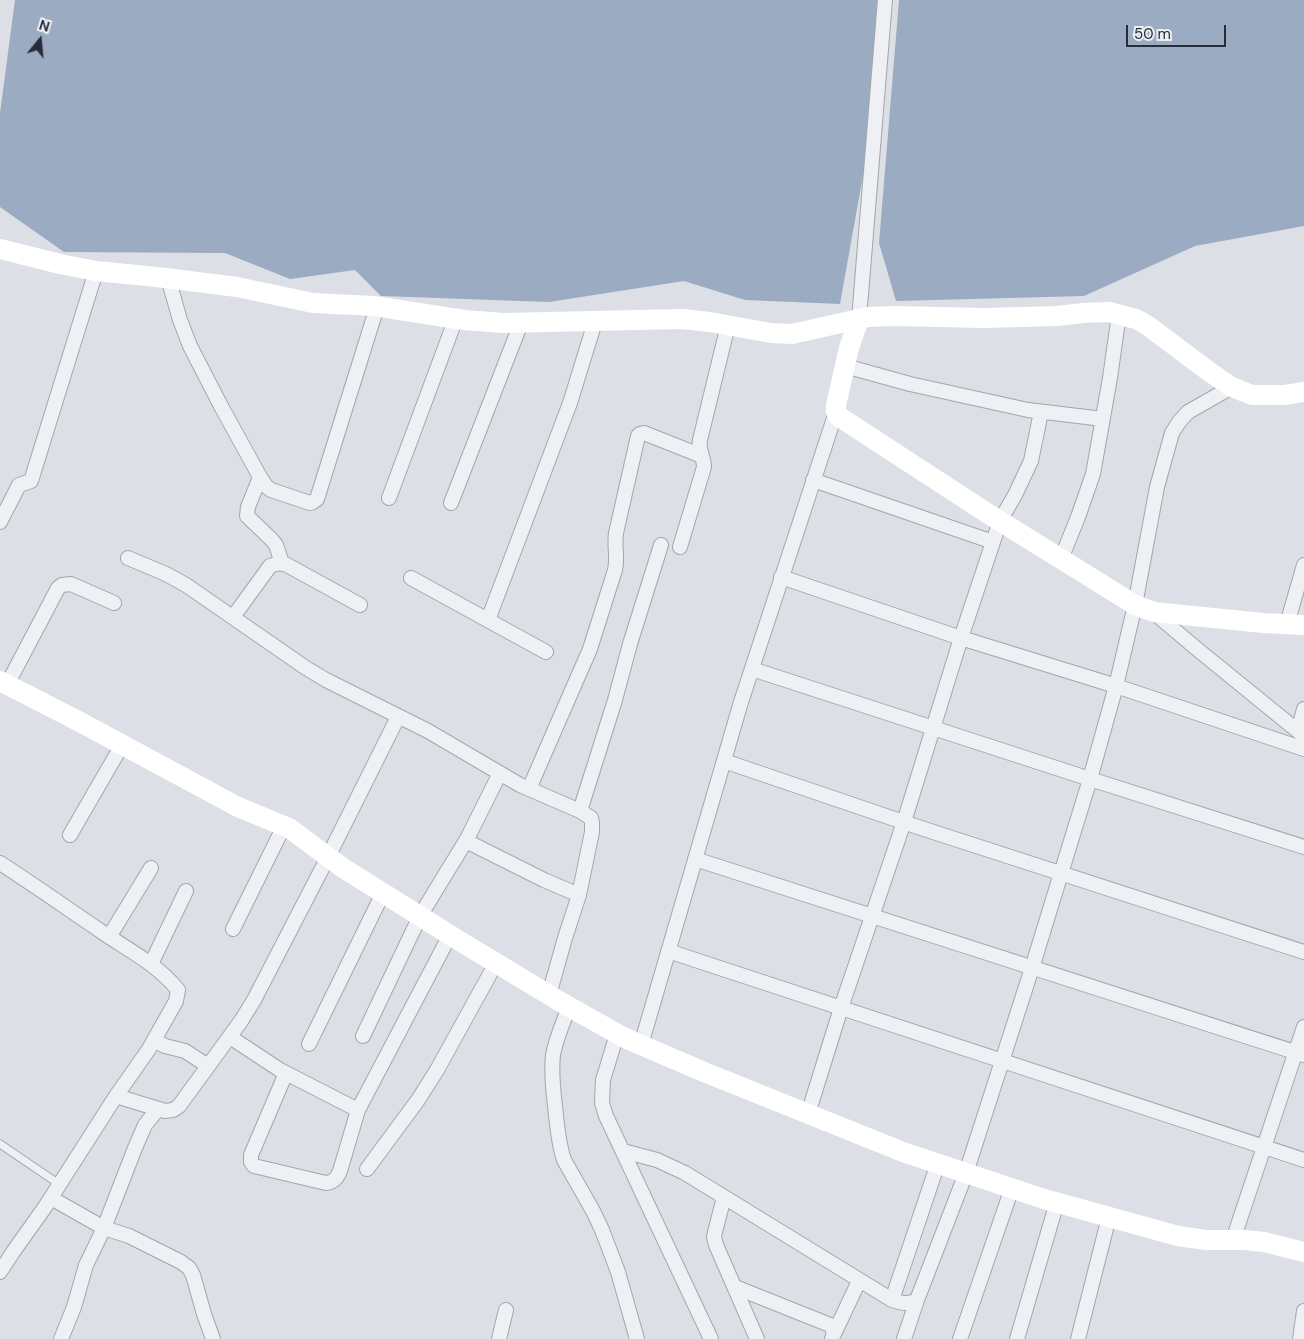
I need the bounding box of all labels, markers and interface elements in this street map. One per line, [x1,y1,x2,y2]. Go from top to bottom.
north arrow [15,15,65,65]
scale bar [1129,15,1229,47]
text: N [37,16,52,36]
text: 50 m [1134,24,1171,44]

